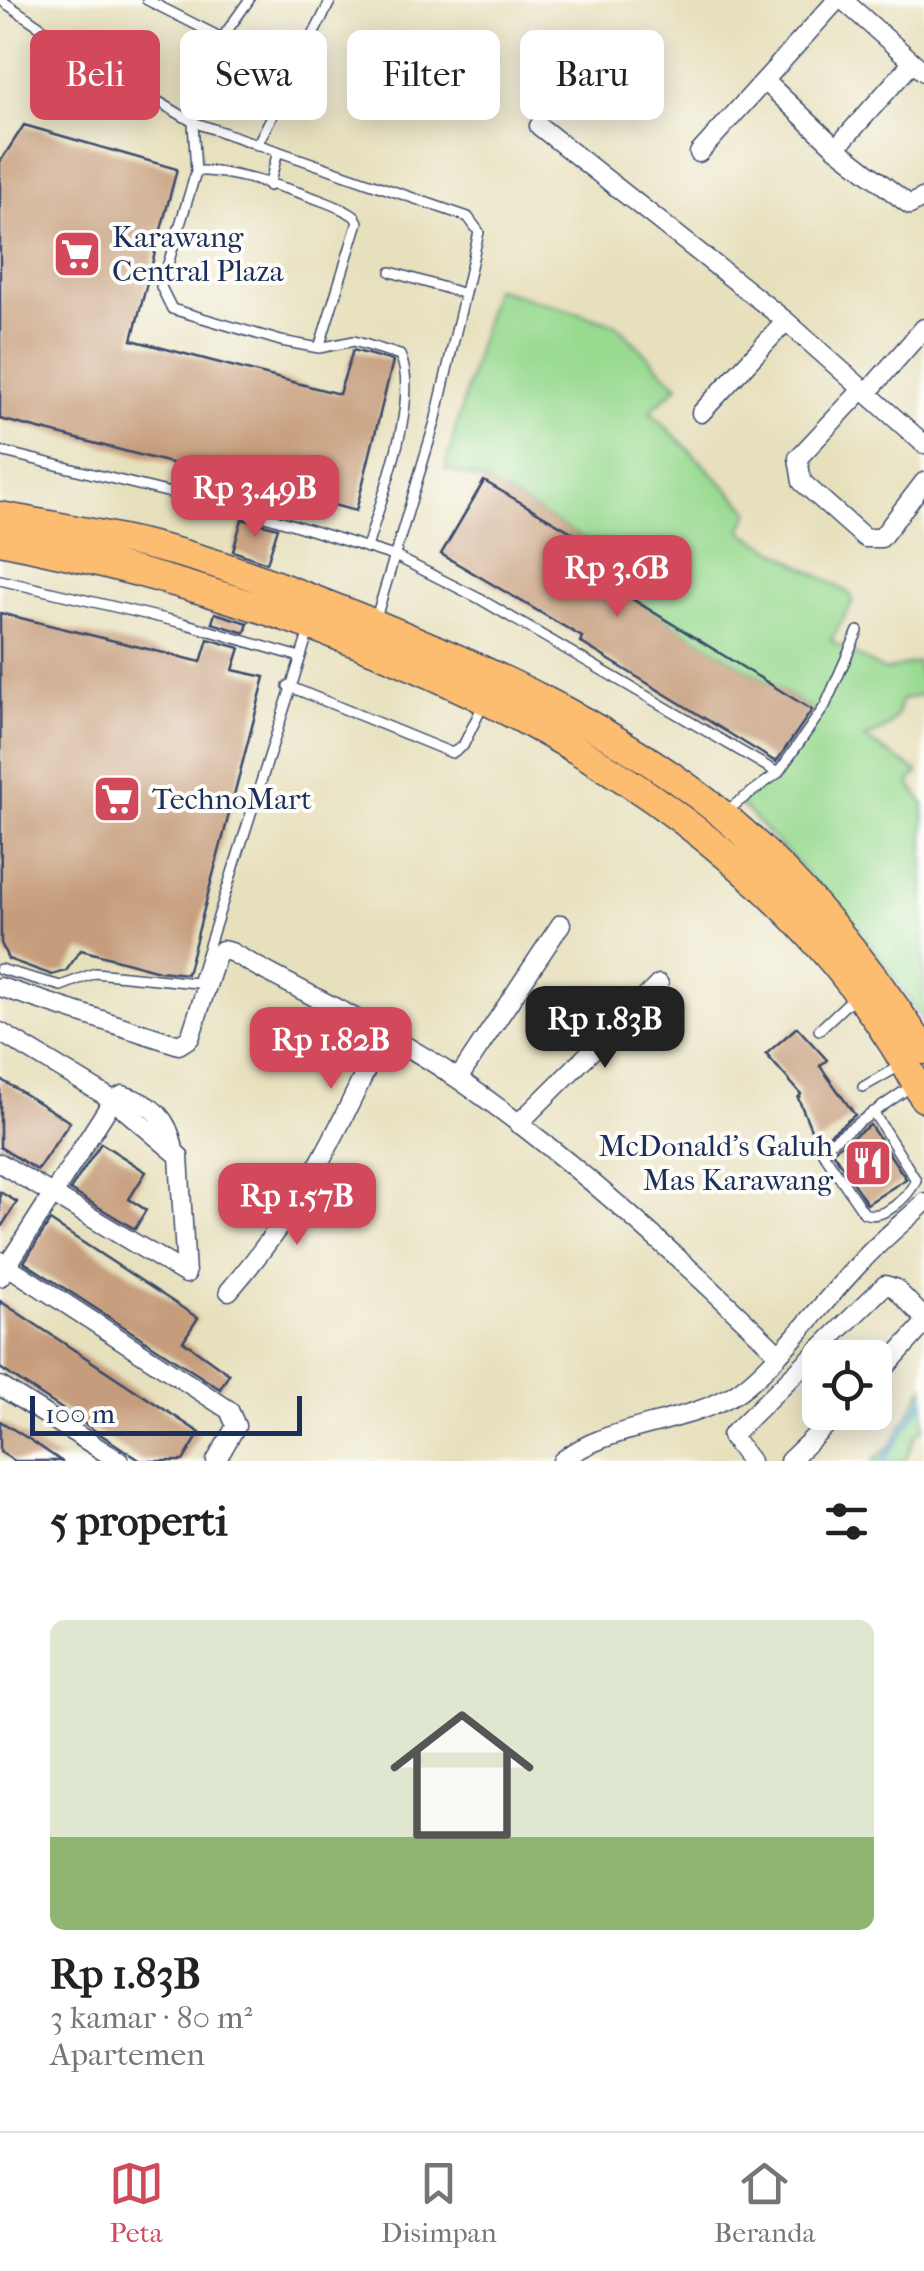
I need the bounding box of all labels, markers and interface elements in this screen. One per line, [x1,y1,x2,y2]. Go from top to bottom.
chip: Beli [30,30,160,120]
chip: Sewa [180,30,327,120]
chip: Filter [347,30,500,120]
chip: Baru [520,30,664,120]
place label: Karawang Central Plaza [112,220,285,289]
supermarket icon: Karawang Central Plaza [51,228,103,280]
pin: Rp 3.49B [152,455,358,540]
text: Rp 3.49B [193,469,317,506]
pin: Rp 3.6B [525,535,709,620]
text: Rp 3.6B [565,549,669,586]
supermarket icon: TechnoMart [91,773,143,825]
place label: TechnoMart [152,782,312,817]
pin: Rp 1.83B [502,986,708,1071]
text: Rp 1.83B [548,1000,663,1037]
pin: Rp 1.82B [228,1007,434,1092]
text: Rp 1.82B [272,1021,390,1058]
place label: McDonald's Galuh Mas Karawang [598,1129,834,1198]
restaurant icon: McDonald's Galuh Mas Karawang [842,1137,894,1189]
pin: Rp 1.57B [194,1163,400,1248]
text: Rp 1.57B [240,1177,354,1214]
map controls [802,1340,892,1430]
button: locate [802,1340,892,1430]
scale bar [30,1391,302,1436]
text: 100 m [45,1397,115,1430]
icon: filters [819,1494,874,1549]
text: 5 properti [50,1497,228,1546]
icon: home [372,1685,552,1865]
text: Rp 1.83B [50,1950,201,1999]
text: 3 kamar · 80 m² [50,1999,253,2036]
text: Apartemen [50,2036,205,2073]
tab: Peta [109,2156,164,2249]
tab: Disimpan [381,2156,497,2249]
tab: Beranda [714,2156,815,2249]

